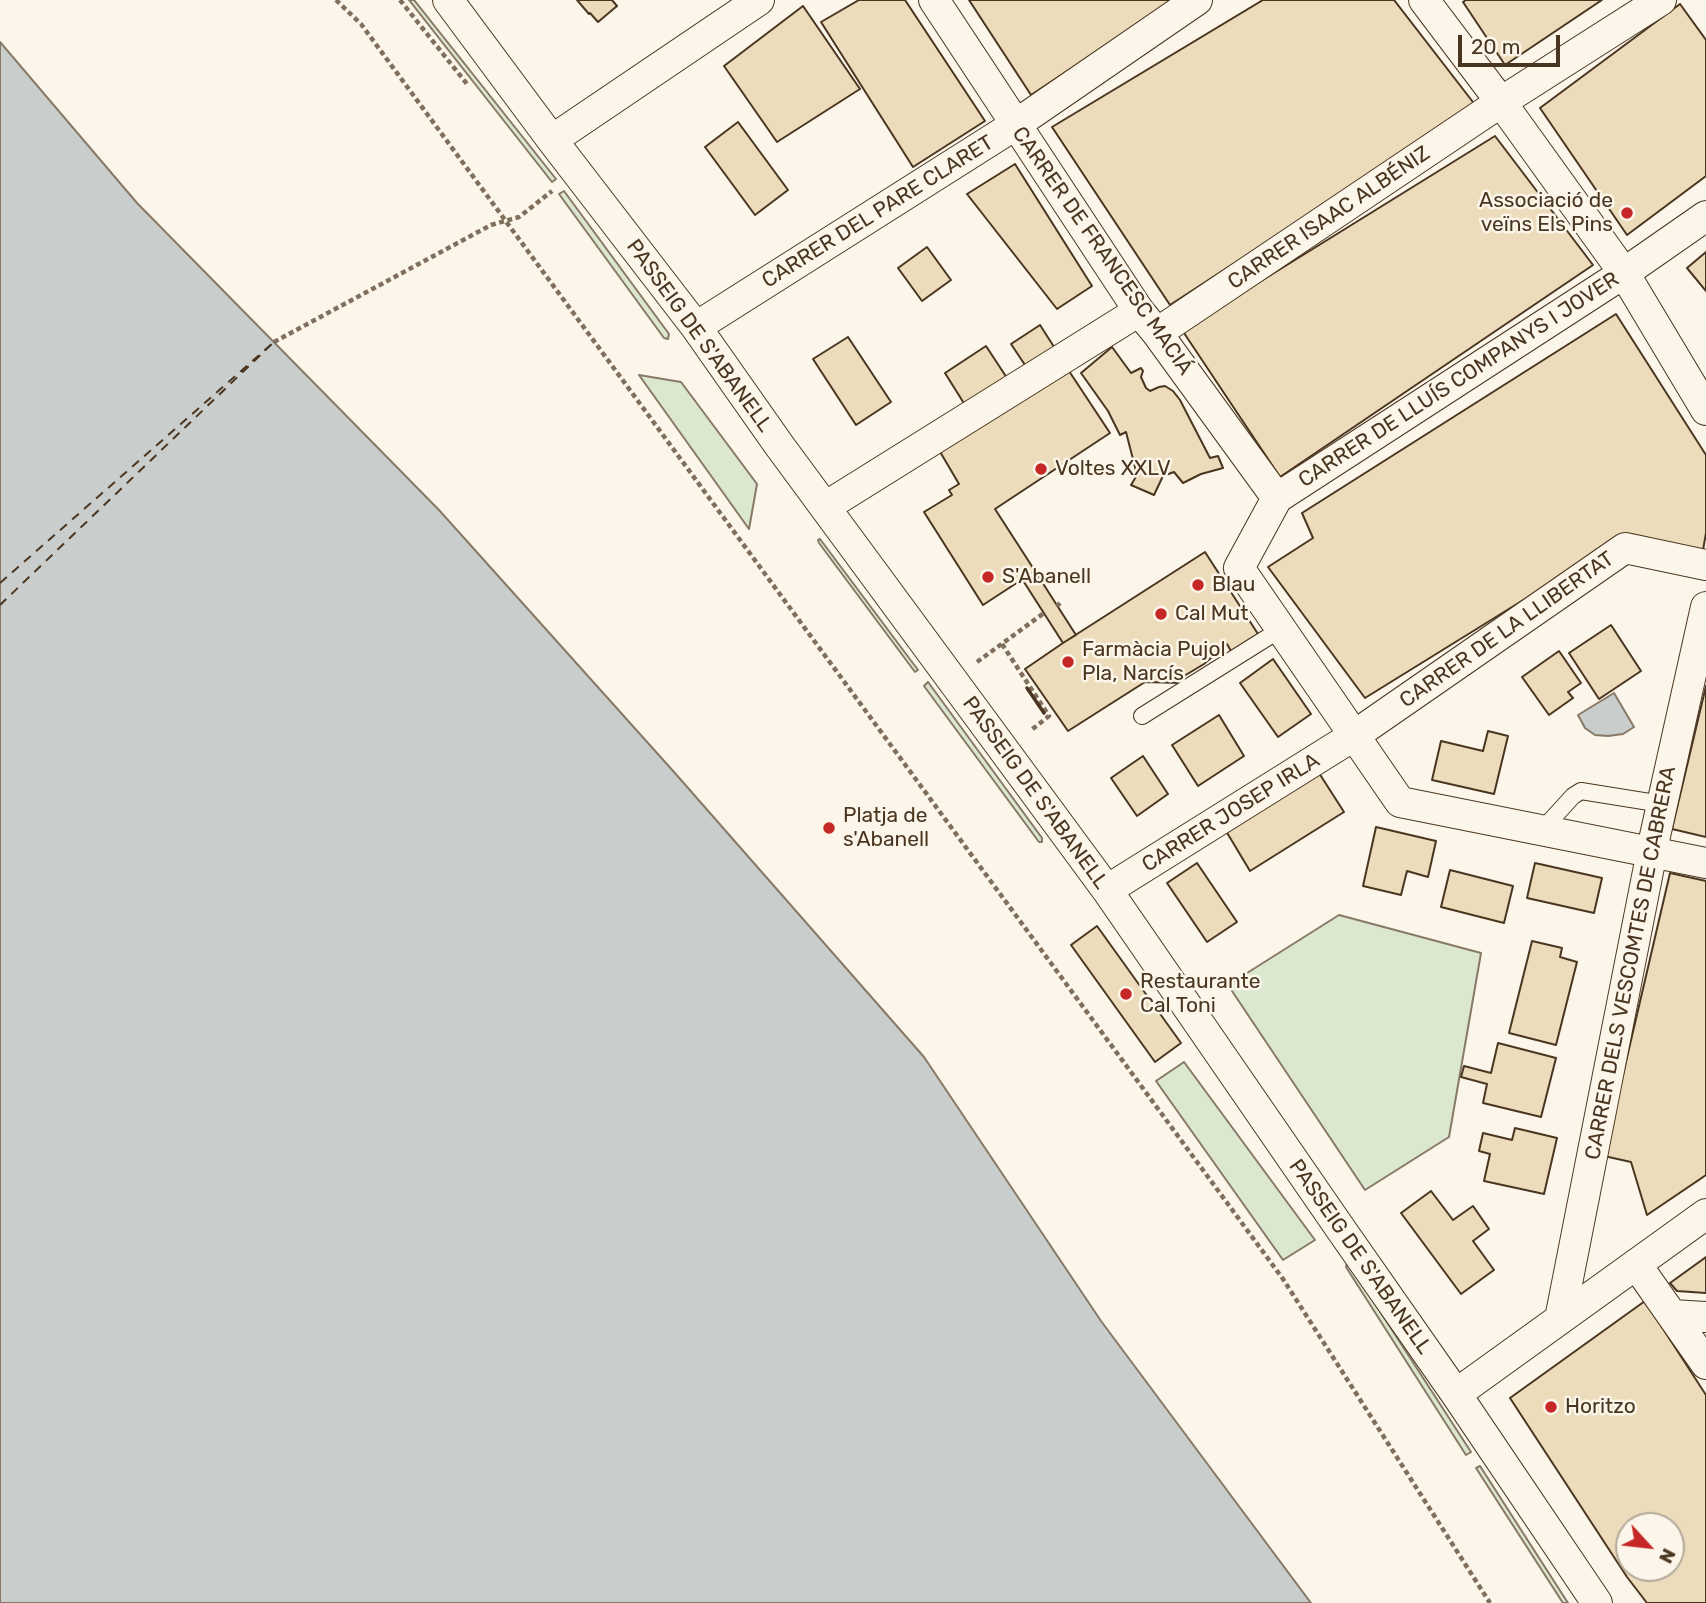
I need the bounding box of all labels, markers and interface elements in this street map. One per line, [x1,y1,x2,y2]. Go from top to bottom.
scale bar [1461,21,1562,65]
text: 20 m [1471,34,1520,59]
street label: CARRER DE FRANCESC MACIÁ [1006,122,1198,380]
street label: CARRER DEL PARE CLARET [758,130,998,294]
street label: CARRER ISAAC ALBÉNIZ [1223,141,1435,295]
place label: Associació de veïns Els Pins [1479,188,1613,238]
marker: Associació de veïns Els Pins [1619,205,1635,221]
street label: PASSEIG DE S'ABANELL [621,235,777,437]
street label: CARRER DE LLUÍS COMPANYS I JOVER [1294,267,1624,493]
place label: Voltes XXLV [1055,456,1171,482]
marker: Voltes XXLV [1033,461,1049,477]
street label: CARRER DE LA LLIBERTAT [1395,546,1619,714]
place label: S'Abanell [1002,564,1091,590]
marker: S'Abanell [980,569,996,585]
place label: Blau [1212,572,1255,598]
marker: Blau [1190,577,1206,593]
place label: Cal Mut [1175,601,1248,627]
marker: Cal Mut [1153,606,1169,622]
place label: Farmàcia Pujol Pla, Narcís [1082,637,1226,687]
marker: Farmàcia Pujol Pla, Narcís [1060,654,1076,670]
street label: PASSEIG DE S'ABANELL [957,692,1113,894]
street label: CARRER JOSEP IRLA [1138,748,1324,878]
street label: CARRER DELS VESCOMTES DE CABRERA [1580,764,1682,1162]
place label: Platja de s'Abanell [843,803,929,853]
marker: Platja de s'Abanell [821,820,837,836]
place label: Restaurante Cal Toni [1140,969,1260,1019]
marker: Restaurante Cal Toni [1118,986,1134,1002]
street label: PASSEIG DE S'ABANELL [1283,1155,1437,1359]
place label: Horitzo [1565,1394,1636,1420]
marker: Horitzo [1543,1399,1559,1415]
north arrow [1615,1512,1685,1582]
text: N [1654,1545,1681,1567]

